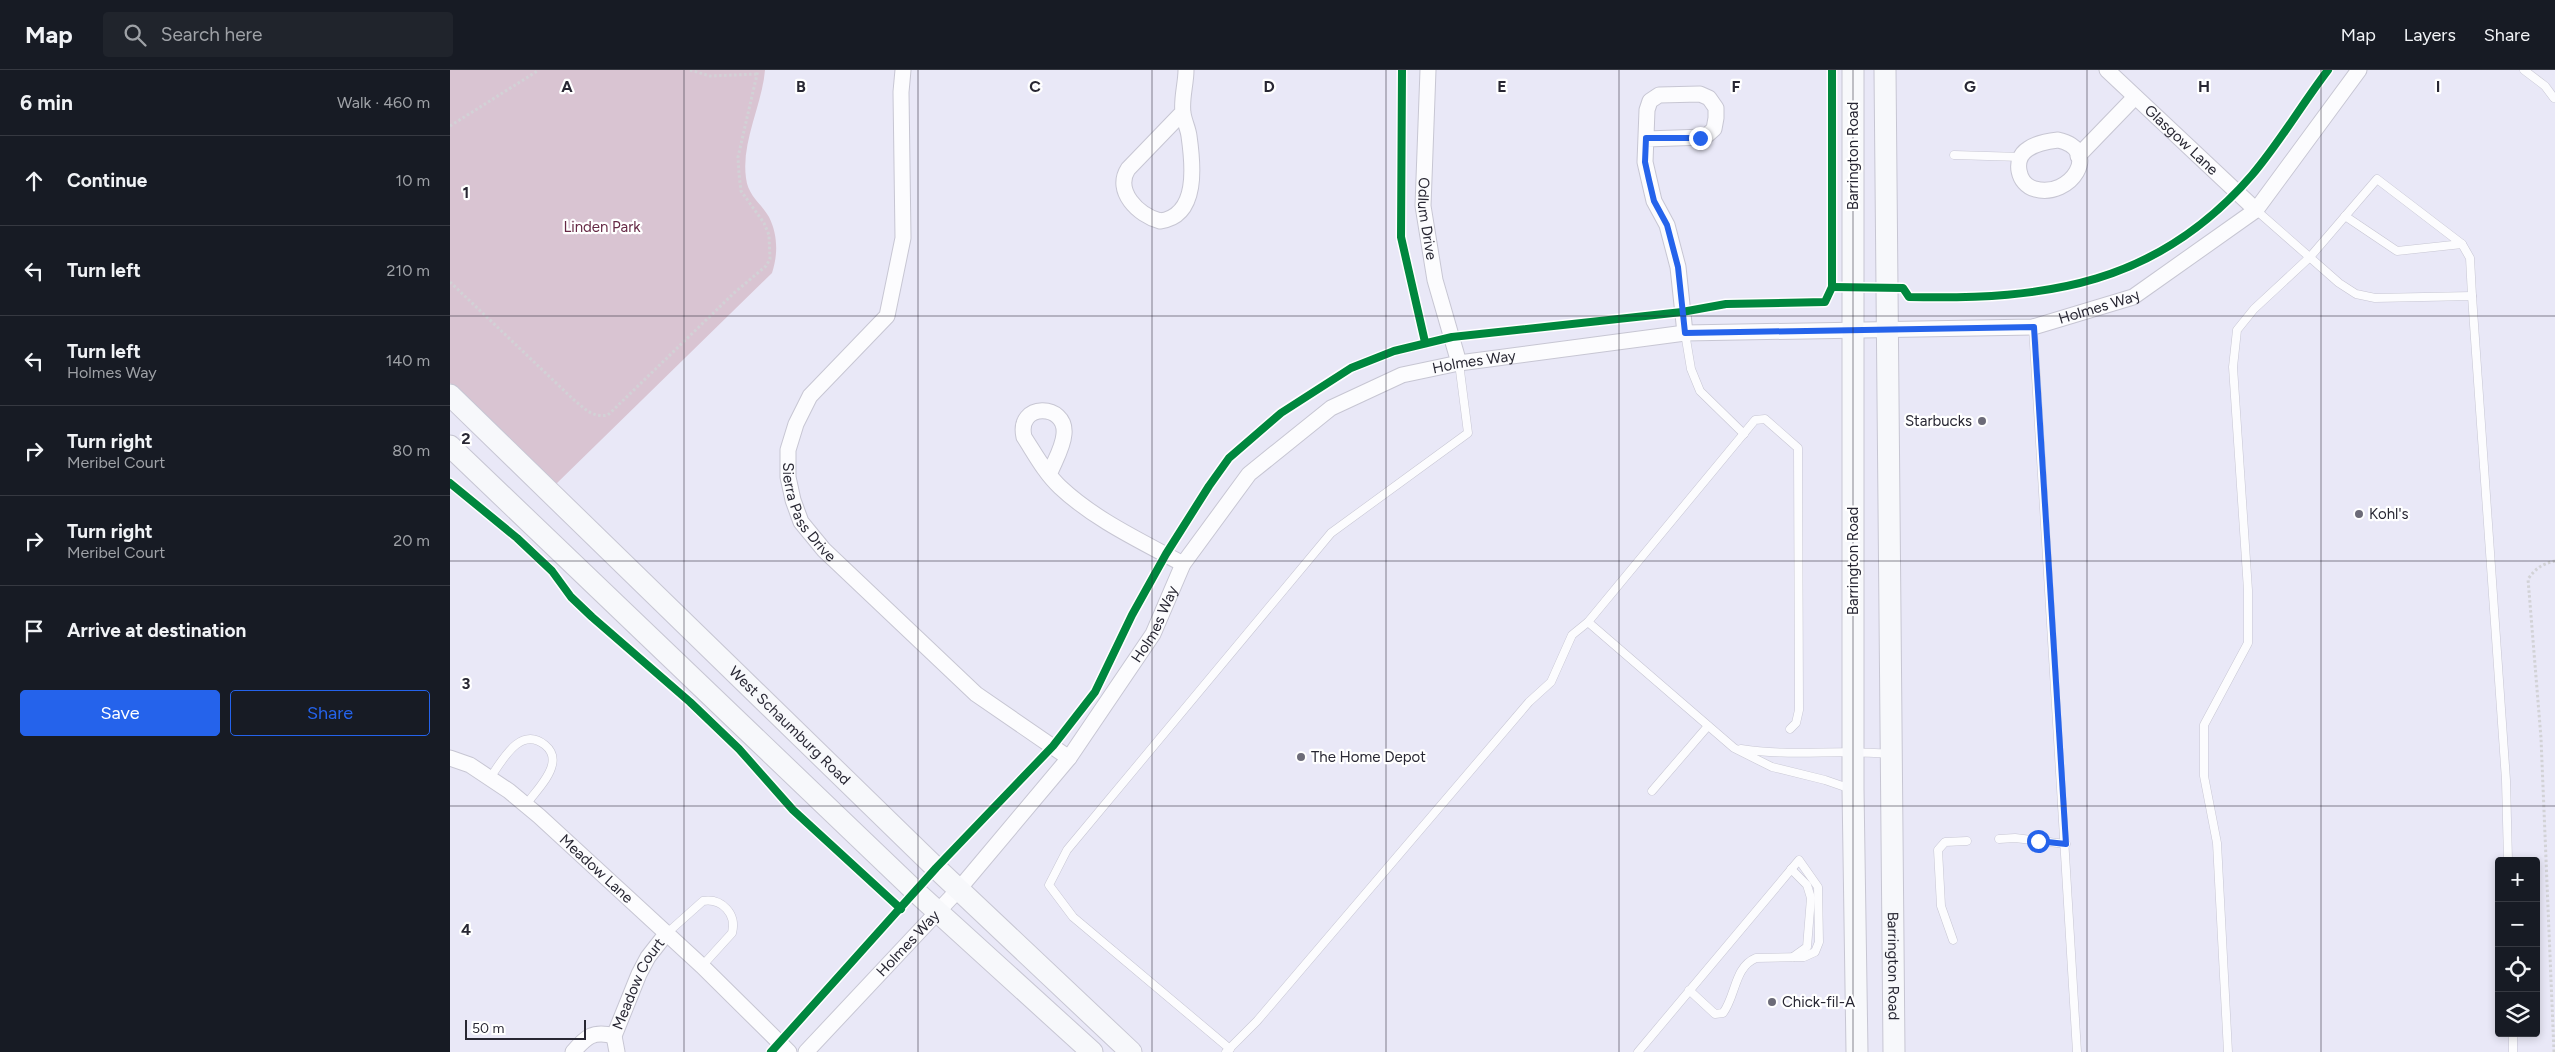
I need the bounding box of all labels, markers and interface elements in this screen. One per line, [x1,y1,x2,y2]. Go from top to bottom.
search box [103,12,453,57]
text: Map [25,20,73,49]
icon: search [121,21,149,49]
text: Search here [161,23,262,46]
text: Map [2341,24,2376,46]
text: Layers [2404,24,2456,46]
text: Share [2484,24,2530,46]
text: A [561,77,573,96]
text: B [796,77,806,96]
text: C [1029,77,1041,96]
text: D [1263,77,1275,96]
text: E [1497,77,1507,96]
text: F [1732,77,1741,96]
text: G [1964,77,1976,96]
text: H [2198,77,2210,96]
text: I [2436,77,2440,96]
text: 6 min [20,90,73,115]
text: Walk · 460 m [337,93,430,112]
street label: Glasgow Lane [2141,101,2222,179]
street label: Barrington Road [1844,102,1862,210]
route end [1689,127,1712,150]
icon: ahead [20,167,48,195]
text: Continue [67,169,147,192]
text: 10 m [396,171,430,190]
street label: Odlum Drive [1414,177,1441,261]
text: 1 [463,183,469,202]
park label: Linden Park [563,218,641,236]
icon: left [20,257,48,285]
text: Turn left [67,259,141,282]
text: 210 m [387,261,430,280]
street label: Holmes Way [2056,286,2144,328]
text: Turn left [67,340,141,363]
icon: left [20,347,48,375]
street label: Holmes Way [1431,347,1517,377]
text: 140 m [386,351,430,370]
text: Holmes Way [67,363,157,382]
place label: Starbucks [1905,412,1972,430]
marker: Starbucks [1976,415,1988,427]
text: 2 [461,429,471,448]
text: Turn right [67,430,153,453]
icon: right [20,437,48,465]
text: 80 m [392,441,430,460]
text: Meribel Court [67,453,165,472]
street label: Sierra Pass Drive [779,462,840,566]
place label: Kohl's [2369,505,2408,523]
street label: Barrington Road [1844,507,1862,615]
marker: Kohl's [2353,508,2365,520]
text: Turn right [67,520,153,543]
icon: right [20,527,48,555]
text: 20 m [393,531,430,550]
text: Meribel Court [67,543,165,562]
street label: Holmes Way [1127,583,1182,666]
icon: arrive [20,617,48,645]
text: Arrive at destination [67,619,246,642]
street label: West Schaumburg Road [725,663,854,789]
text: 3 [462,674,471,693]
button: Save [20,690,220,736]
button: Share [230,690,430,736]
place label: The Home Depot [1311,748,1426,766]
marker: The Home Depot [1295,751,1307,763]
street label: Meadow Lane [556,830,637,907]
route start [2027,830,2050,853]
map controls [2495,857,2540,1037]
button: + [2495,857,2540,902]
button: − [2495,902,2540,947]
street label: Holmes Way [873,906,943,980]
street label: Barrington Road [1884,912,1903,1020]
text: 4 [461,920,471,939]
street label: Meadow Court [609,934,669,1032]
button: locate [2495,947,2540,992]
button: layers [2495,992,2540,1037]
place label: Chick-fil-A [1782,993,1855,1011]
marker: Chick-fil-A [1766,996,1778,1008]
scale bar [465,1017,586,1040]
text: 50 m [472,1020,504,1037]

